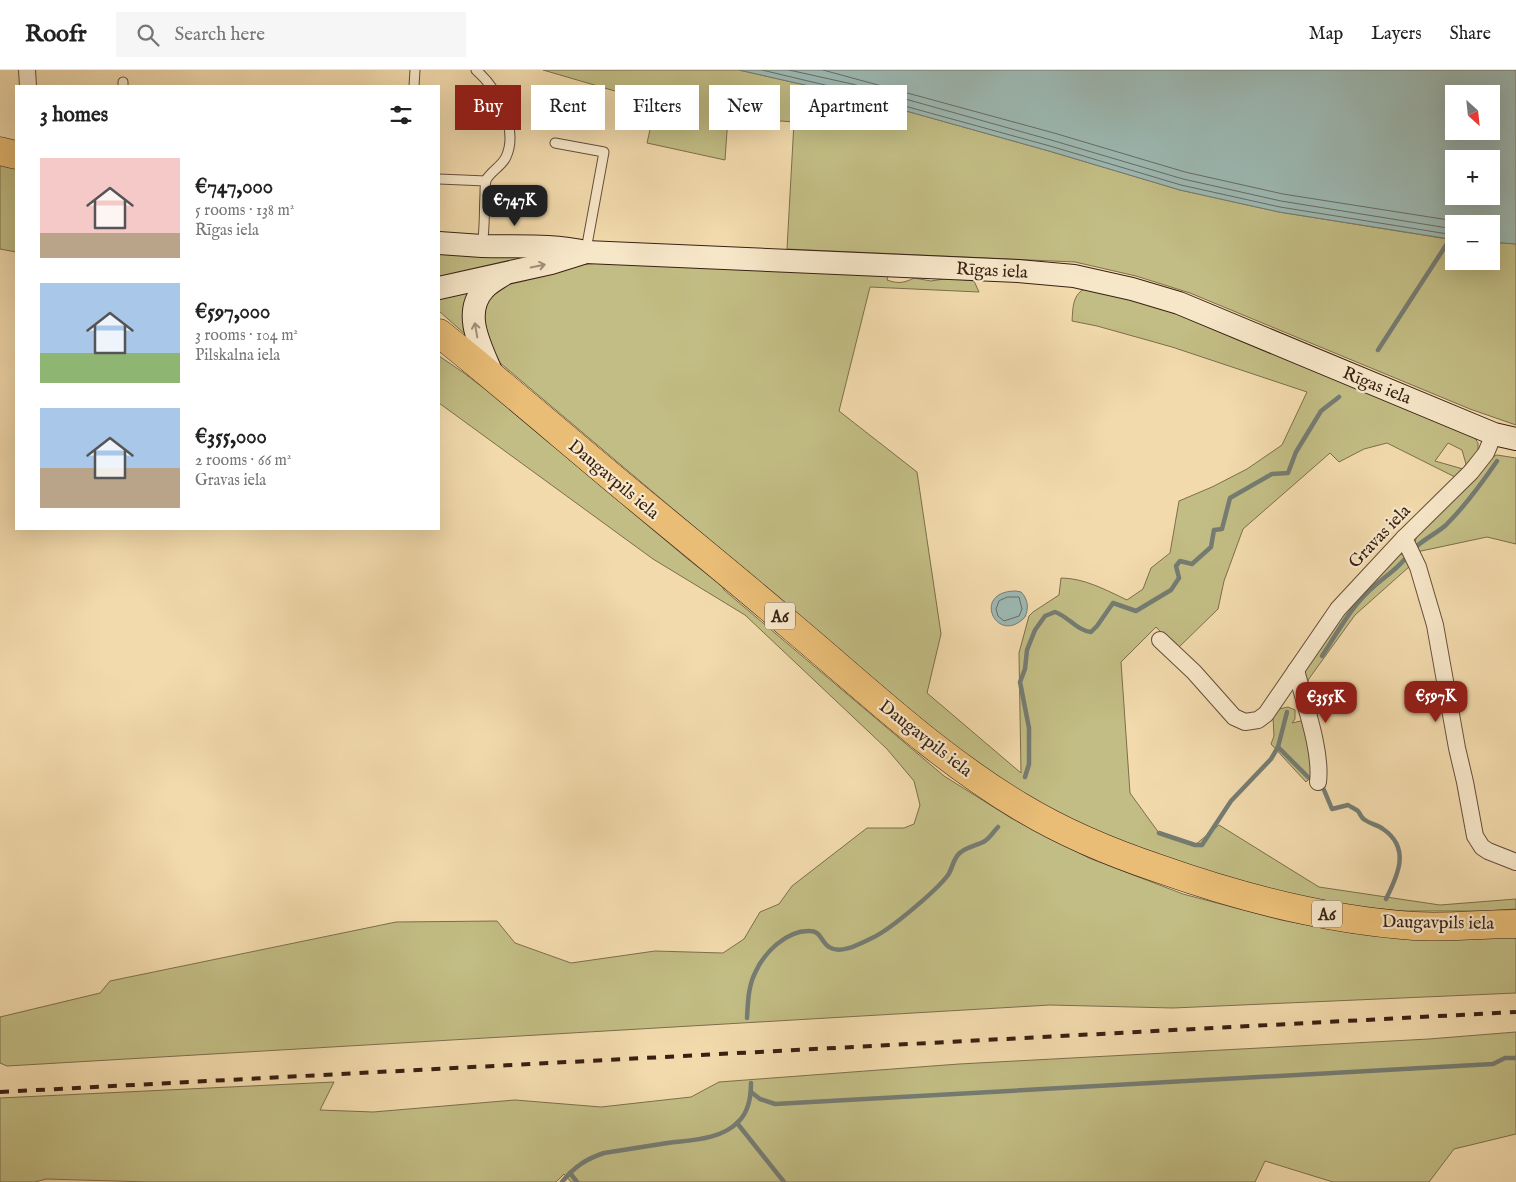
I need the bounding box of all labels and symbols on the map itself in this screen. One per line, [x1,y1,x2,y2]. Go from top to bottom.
north arrow [1445,85,1500,140]
pin: €747K [480,184,550,227]
street label: Rīgas iela [955,258,1029,285]
one-way arrow [529,261,545,270]
one-way arrow [470,323,480,339]
street label: Rīgas iela [1339,362,1414,411]
street label: Daugavpils iela [563,435,664,525]
street label: Gravas iela [1344,500,1416,574]
road number: A6 [765,602,795,630]
pin: €597K [1401,680,1471,723]
pin: €355K [1291,682,1361,724]
street label: Daugavpils iela [874,696,977,783]
road number: A6 [1312,901,1342,928]
street label: Daugavpils iela [1382,911,1495,936]

